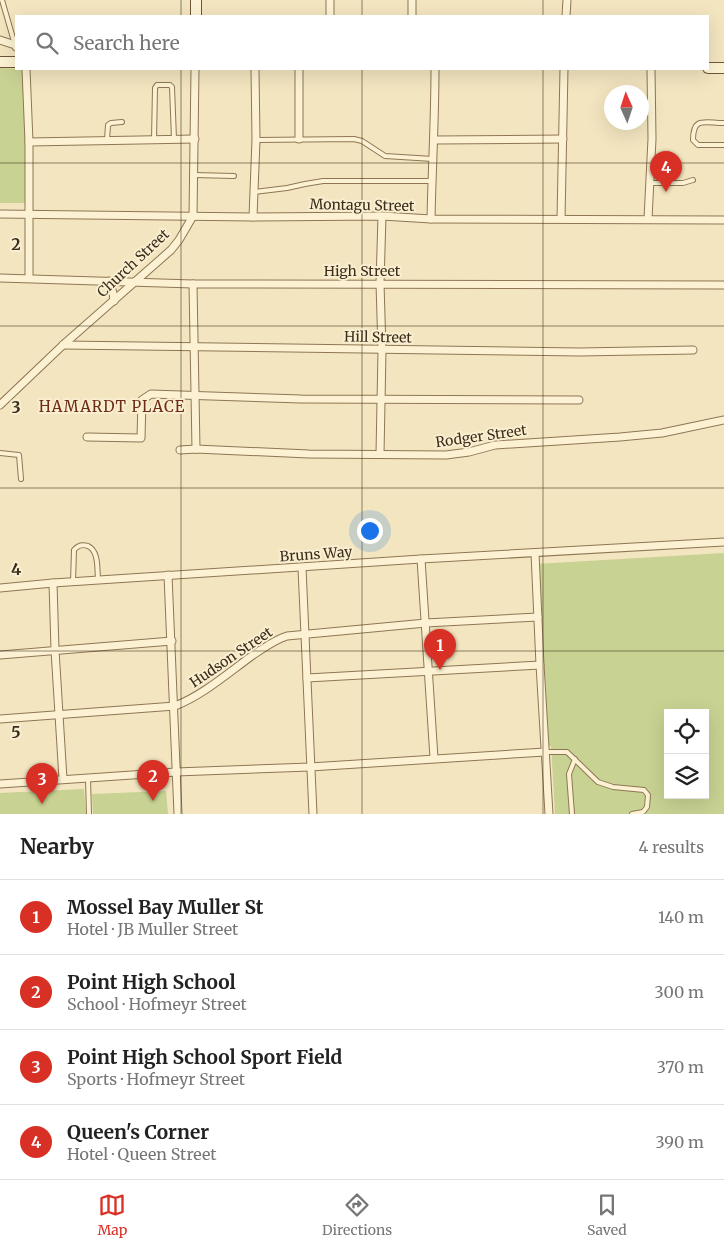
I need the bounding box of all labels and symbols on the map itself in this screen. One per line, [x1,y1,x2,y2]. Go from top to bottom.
north arrow [604,85,649,130]
pin: 4 [650,151,682,192]
street label: Montagu Street [309,195,415,215]
street label: Church Street [93,225,173,301]
text: 2 [11,234,21,254]
street label: High Street [324,262,401,280]
street label: Hill Street [344,327,413,347]
text: 3 [11,397,21,417]
district label: HAMARDT PLACE [39,397,185,416]
street label: Rodger Street [434,421,528,451]
your location [357,518,383,544]
street label: Bruns Way [279,542,354,566]
text: 4 [11,559,21,579]
street label: Hudson Street [186,622,276,691]
pin: 1 [424,629,456,670]
text: 5 [11,722,21,742]
pin: 2 [137,760,169,801]
pin: 3 [26,763,58,804]

